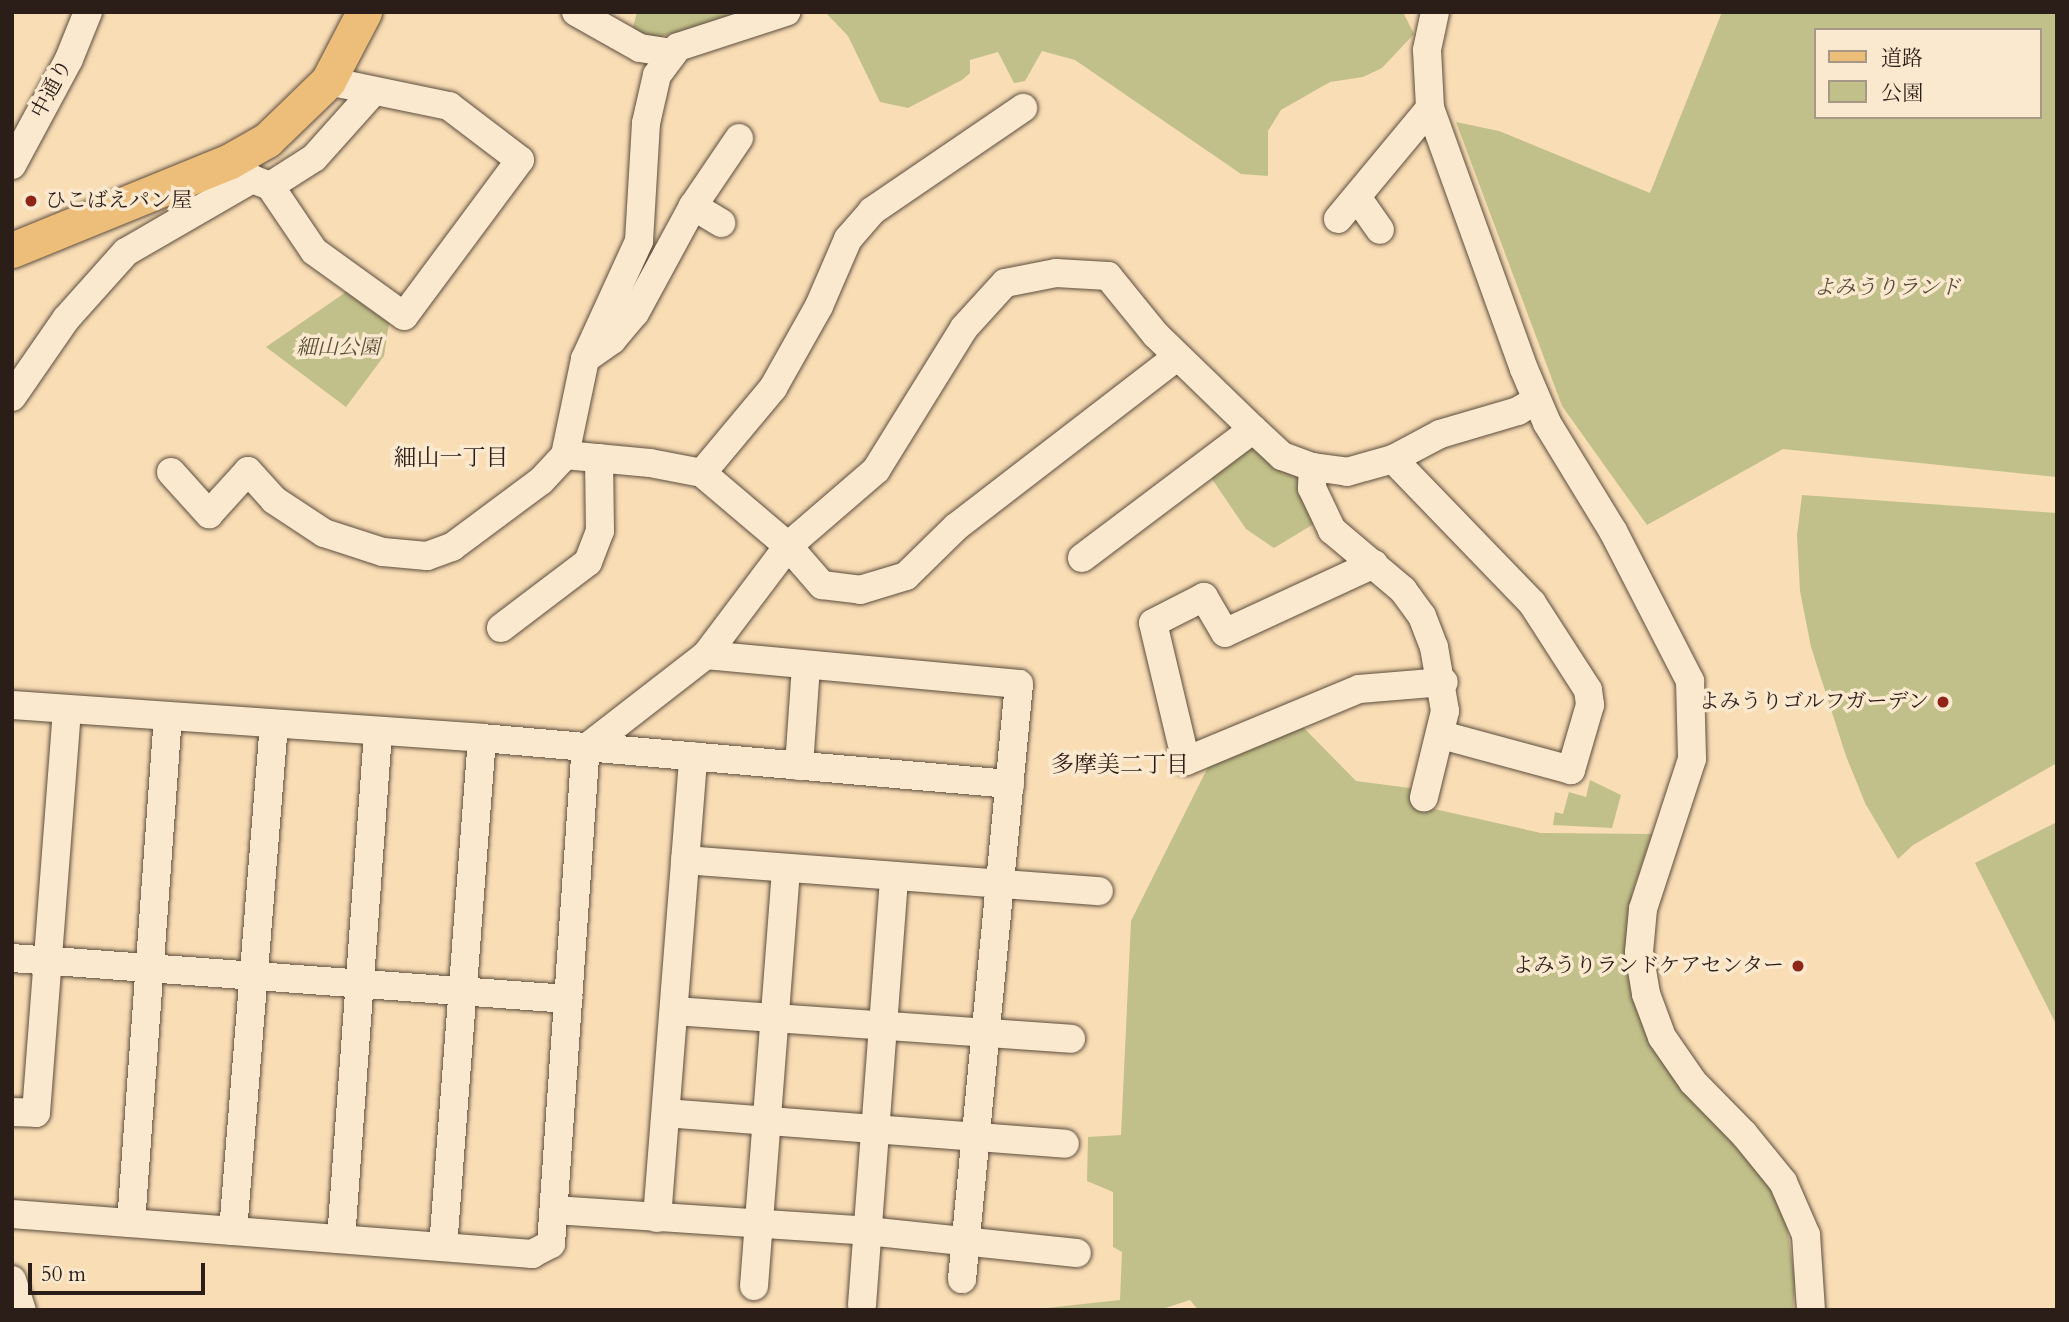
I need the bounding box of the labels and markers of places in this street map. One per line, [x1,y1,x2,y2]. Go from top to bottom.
place label: ひこばえパン屋 [45,188,192,214]
marker: ひこばえパン屋 [23,193,39,209]
place label: よみうりゴルフガーデン [1698,689,1929,715]
marker: よみうりゴルフガーデン [1935,694,1951,710]
place label: よみうりランドケアセンター [1511,953,1784,979]
marker: よみうりランドケアセンター [1790,958,1806,974]

